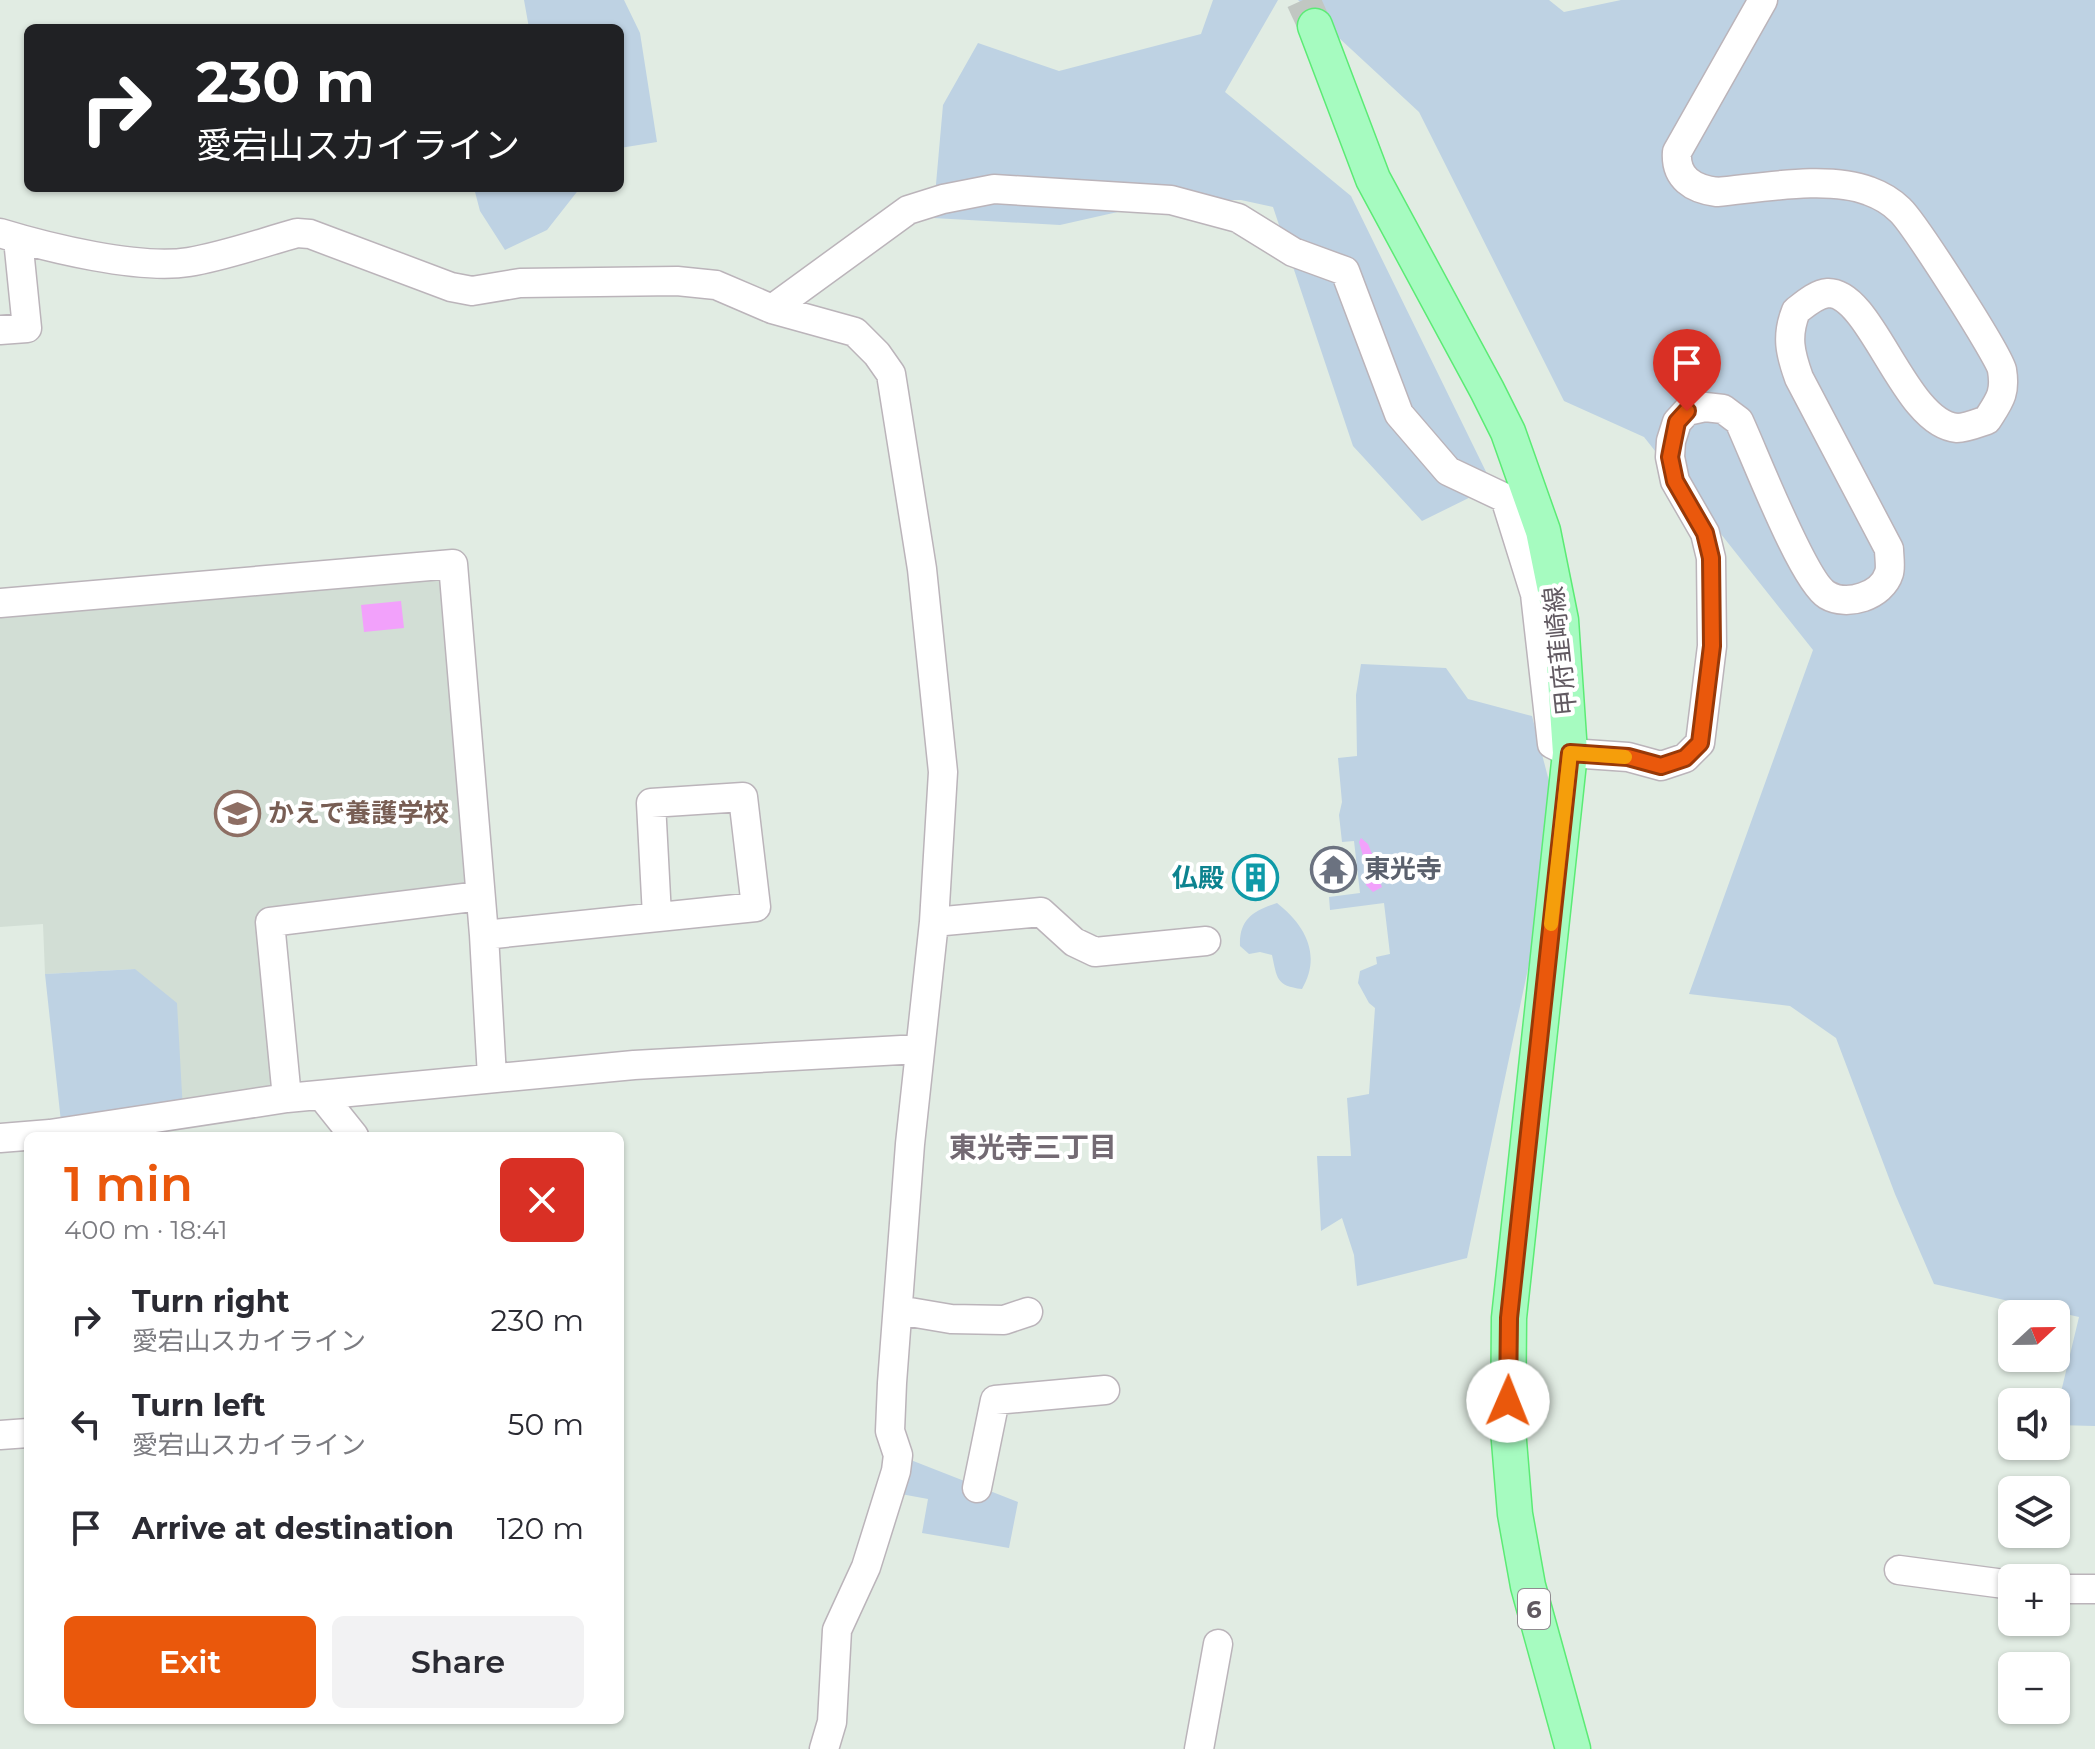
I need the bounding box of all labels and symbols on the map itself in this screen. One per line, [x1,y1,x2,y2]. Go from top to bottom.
pin [1653,329,1721,411]
street label: 甲府韮崎線 [1537,585,1583,717]
school or university icon: かえで養護学校 [213,789,261,837]
place label: かえで養護学校 [268,797,449,829]
temple icon: 東光寺 [1309,845,1357,893]
place label: 東光寺 [1364,853,1442,885]
building icon: 仏殿 [1231,854,1279,902]
place label: 仏殿 [1172,862,1224,894]
district label: 東光寺三丁目 [949,1130,1117,1164]
north arrow [1998,1300,2070,1372]
position arrow [1466,1359,1550,1443]
road number: 6 [1518,1589,1550,1629]

